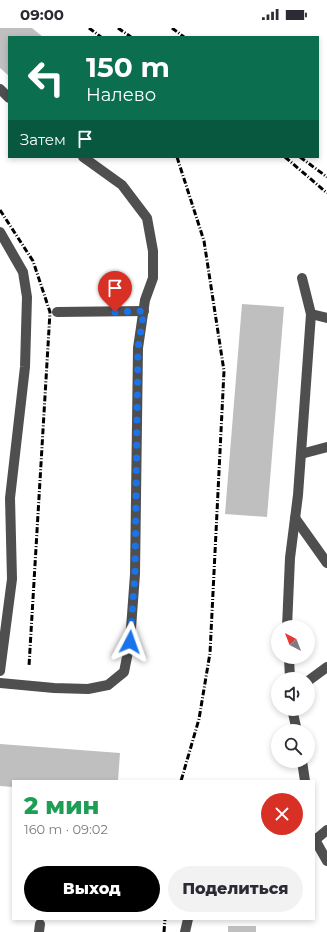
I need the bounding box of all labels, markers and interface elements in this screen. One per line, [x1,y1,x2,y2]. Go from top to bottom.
text: 09:00 [20,5,64,24]
text: 150 m [86,50,170,84]
icon: left [20,52,72,104]
text: Налево [86,84,156,106]
icon: arrive [74,128,96,150]
text: Затем [20,130,66,149]
pin [98,271,132,312]
icon: arrive [104,277,126,299]
north arrow [271,620,315,664]
map controls [271,620,315,768]
position arrow [109,621,151,663]
button: sound [271,672,315,716]
button: search [271,724,315,768]
text: 2 мин [24,791,99,820]
button: close [261,793,303,835]
text: 160 m · 09:02 [24,821,108,837]
button: Выход [24,866,160,912]
button: Поделиться [168,866,303,912]

